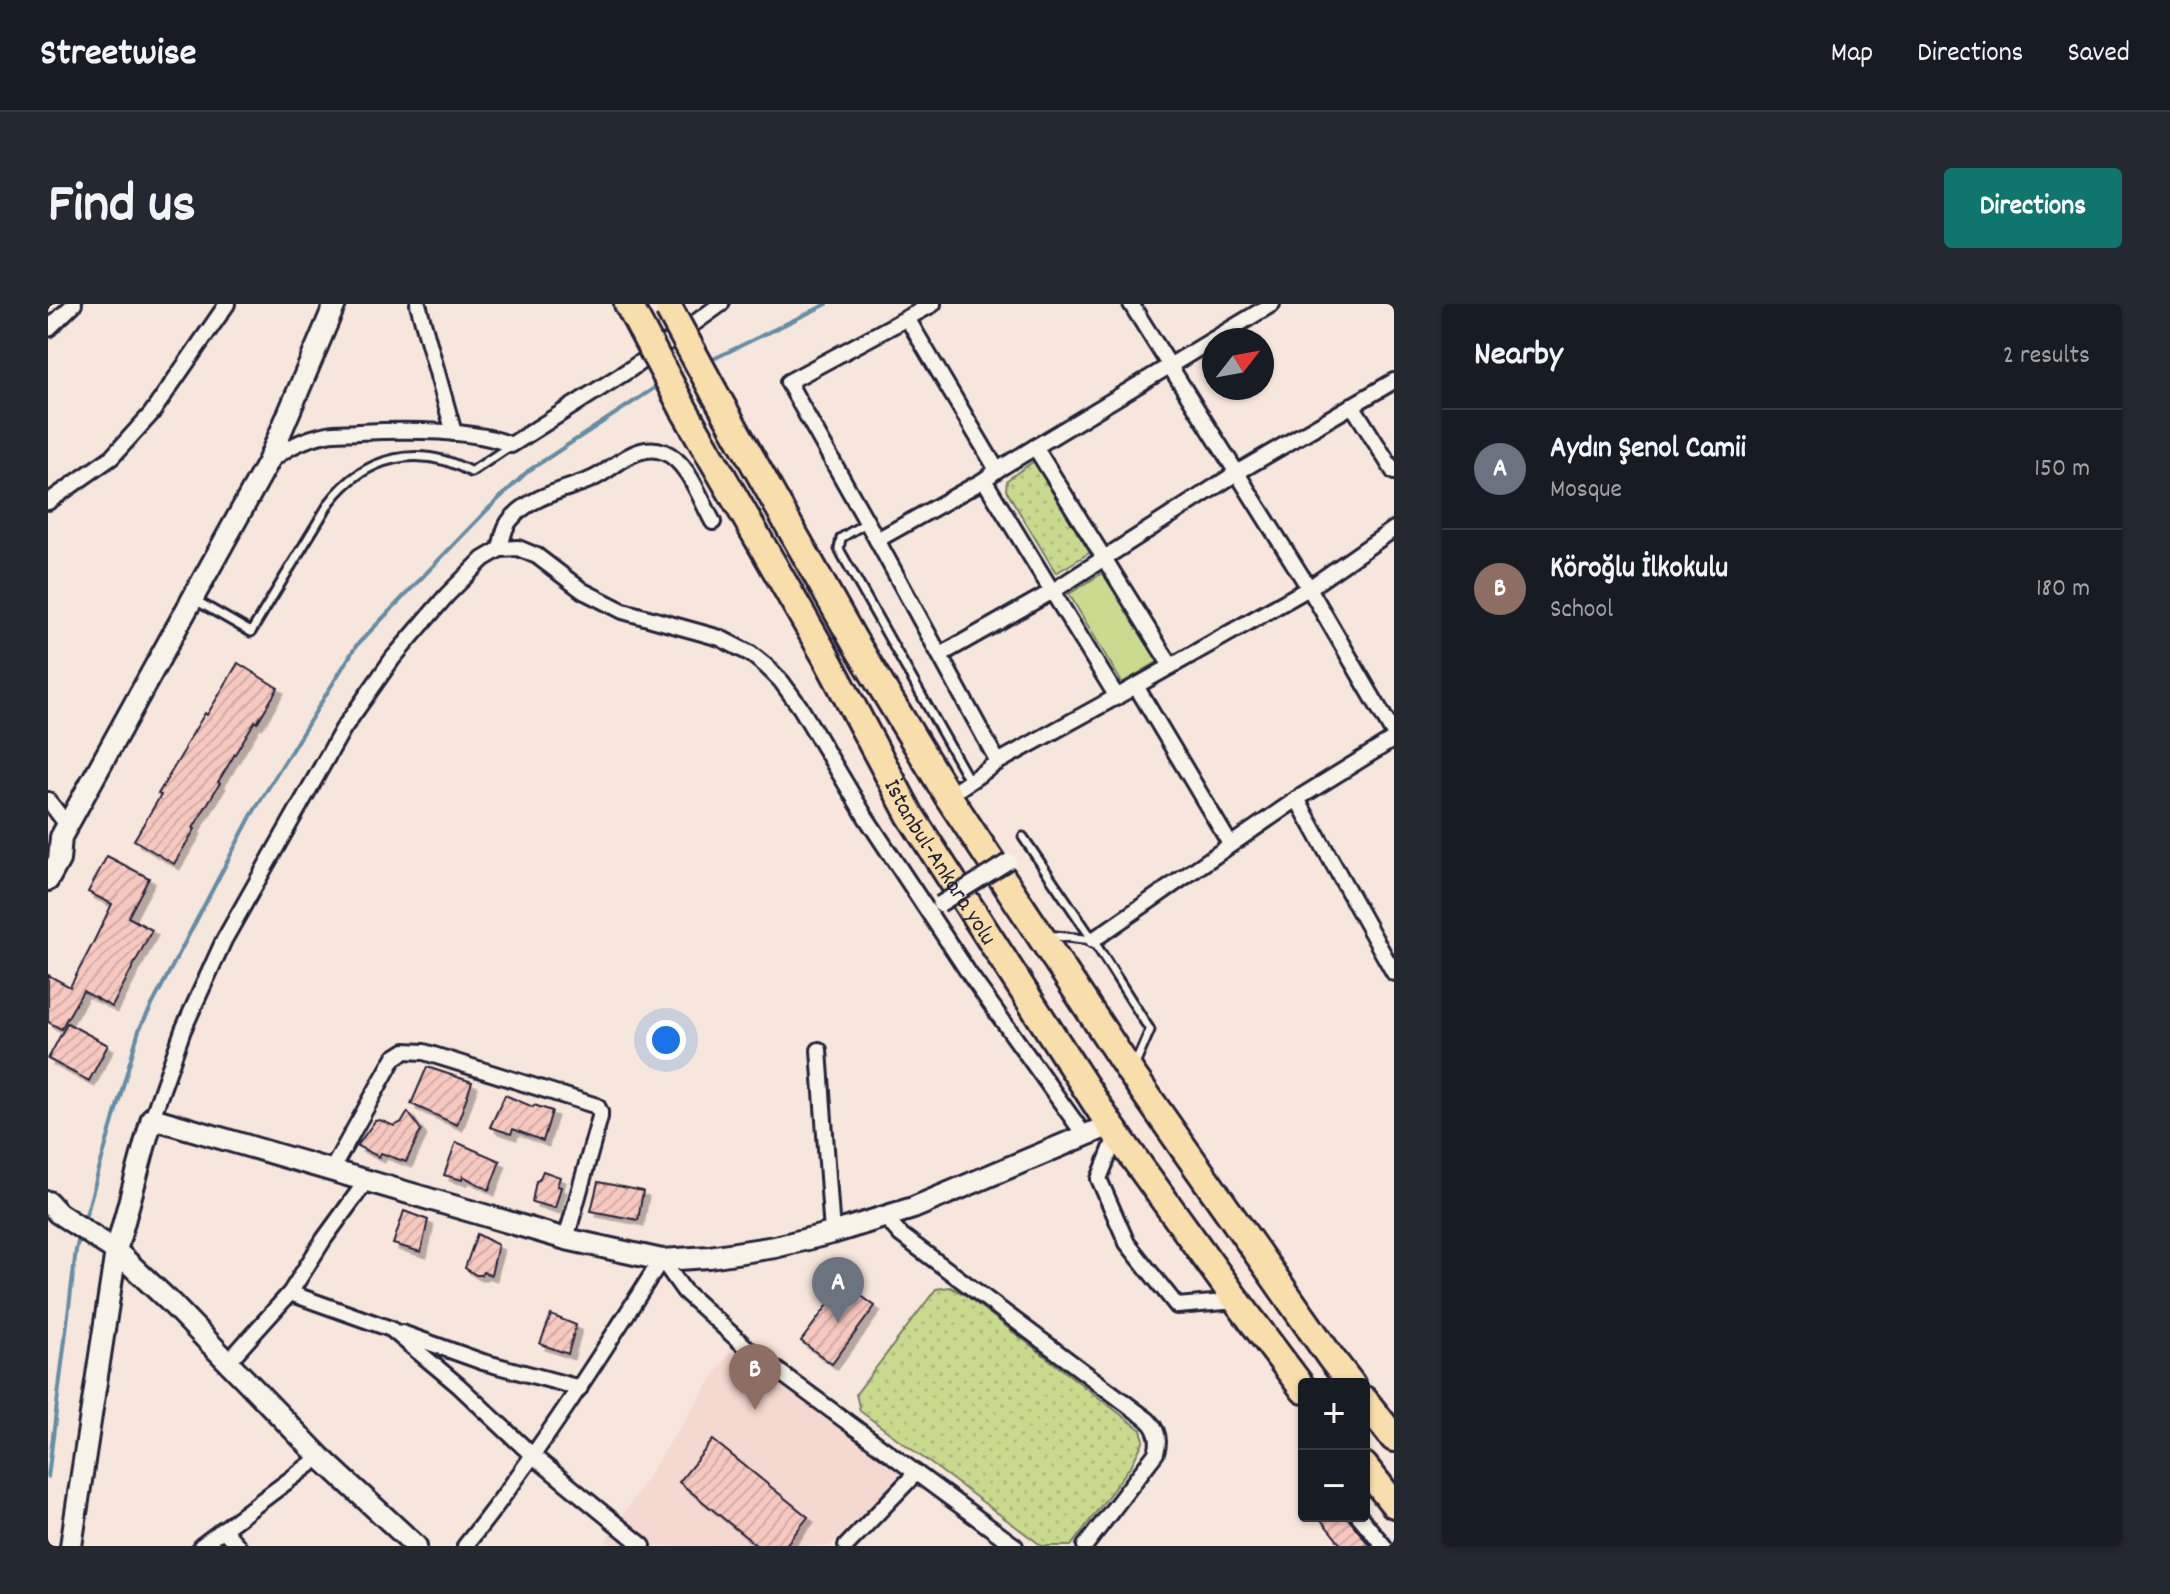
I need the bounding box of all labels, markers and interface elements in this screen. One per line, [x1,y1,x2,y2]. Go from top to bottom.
text: Streetwise [40,28,197,83]
text: Map [1831,35,1873,75]
text: Directions [1917,35,2023,75]
text: Saved [2067,35,2130,75]
text: Find us [48,168,196,248]
button: Directions [1944,168,2122,248]
north arrow [1202,328,1274,400]
text: Nearby [1474,332,1563,381]
text: 2 results [2003,338,2090,375]
text: Aydın Şenol Camii [1550,429,1746,472]
text: A [1493,451,1507,488]
text: 150 m [2034,451,2090,488]
text: Mosque [1550,472,1622,509]
text: Köroğlu İlkokulu [1550,549,1728,592]
text: B [1494,571,1506,608]
text: 180 m [2036,571,2090,608]
text: School [1550,592,1613,629]
street label: İstanbul-Ankara yolu [874,774,1004,953]
your location [646,1020,686,1060]
pin: A [812,1257,864,1323]
pin: B [729,1344,781,1410]
map controls [1298,1378,1370,1522]
button: + [1298,1378,1370,1450]
button: − [1298,1450,1370,1522]

